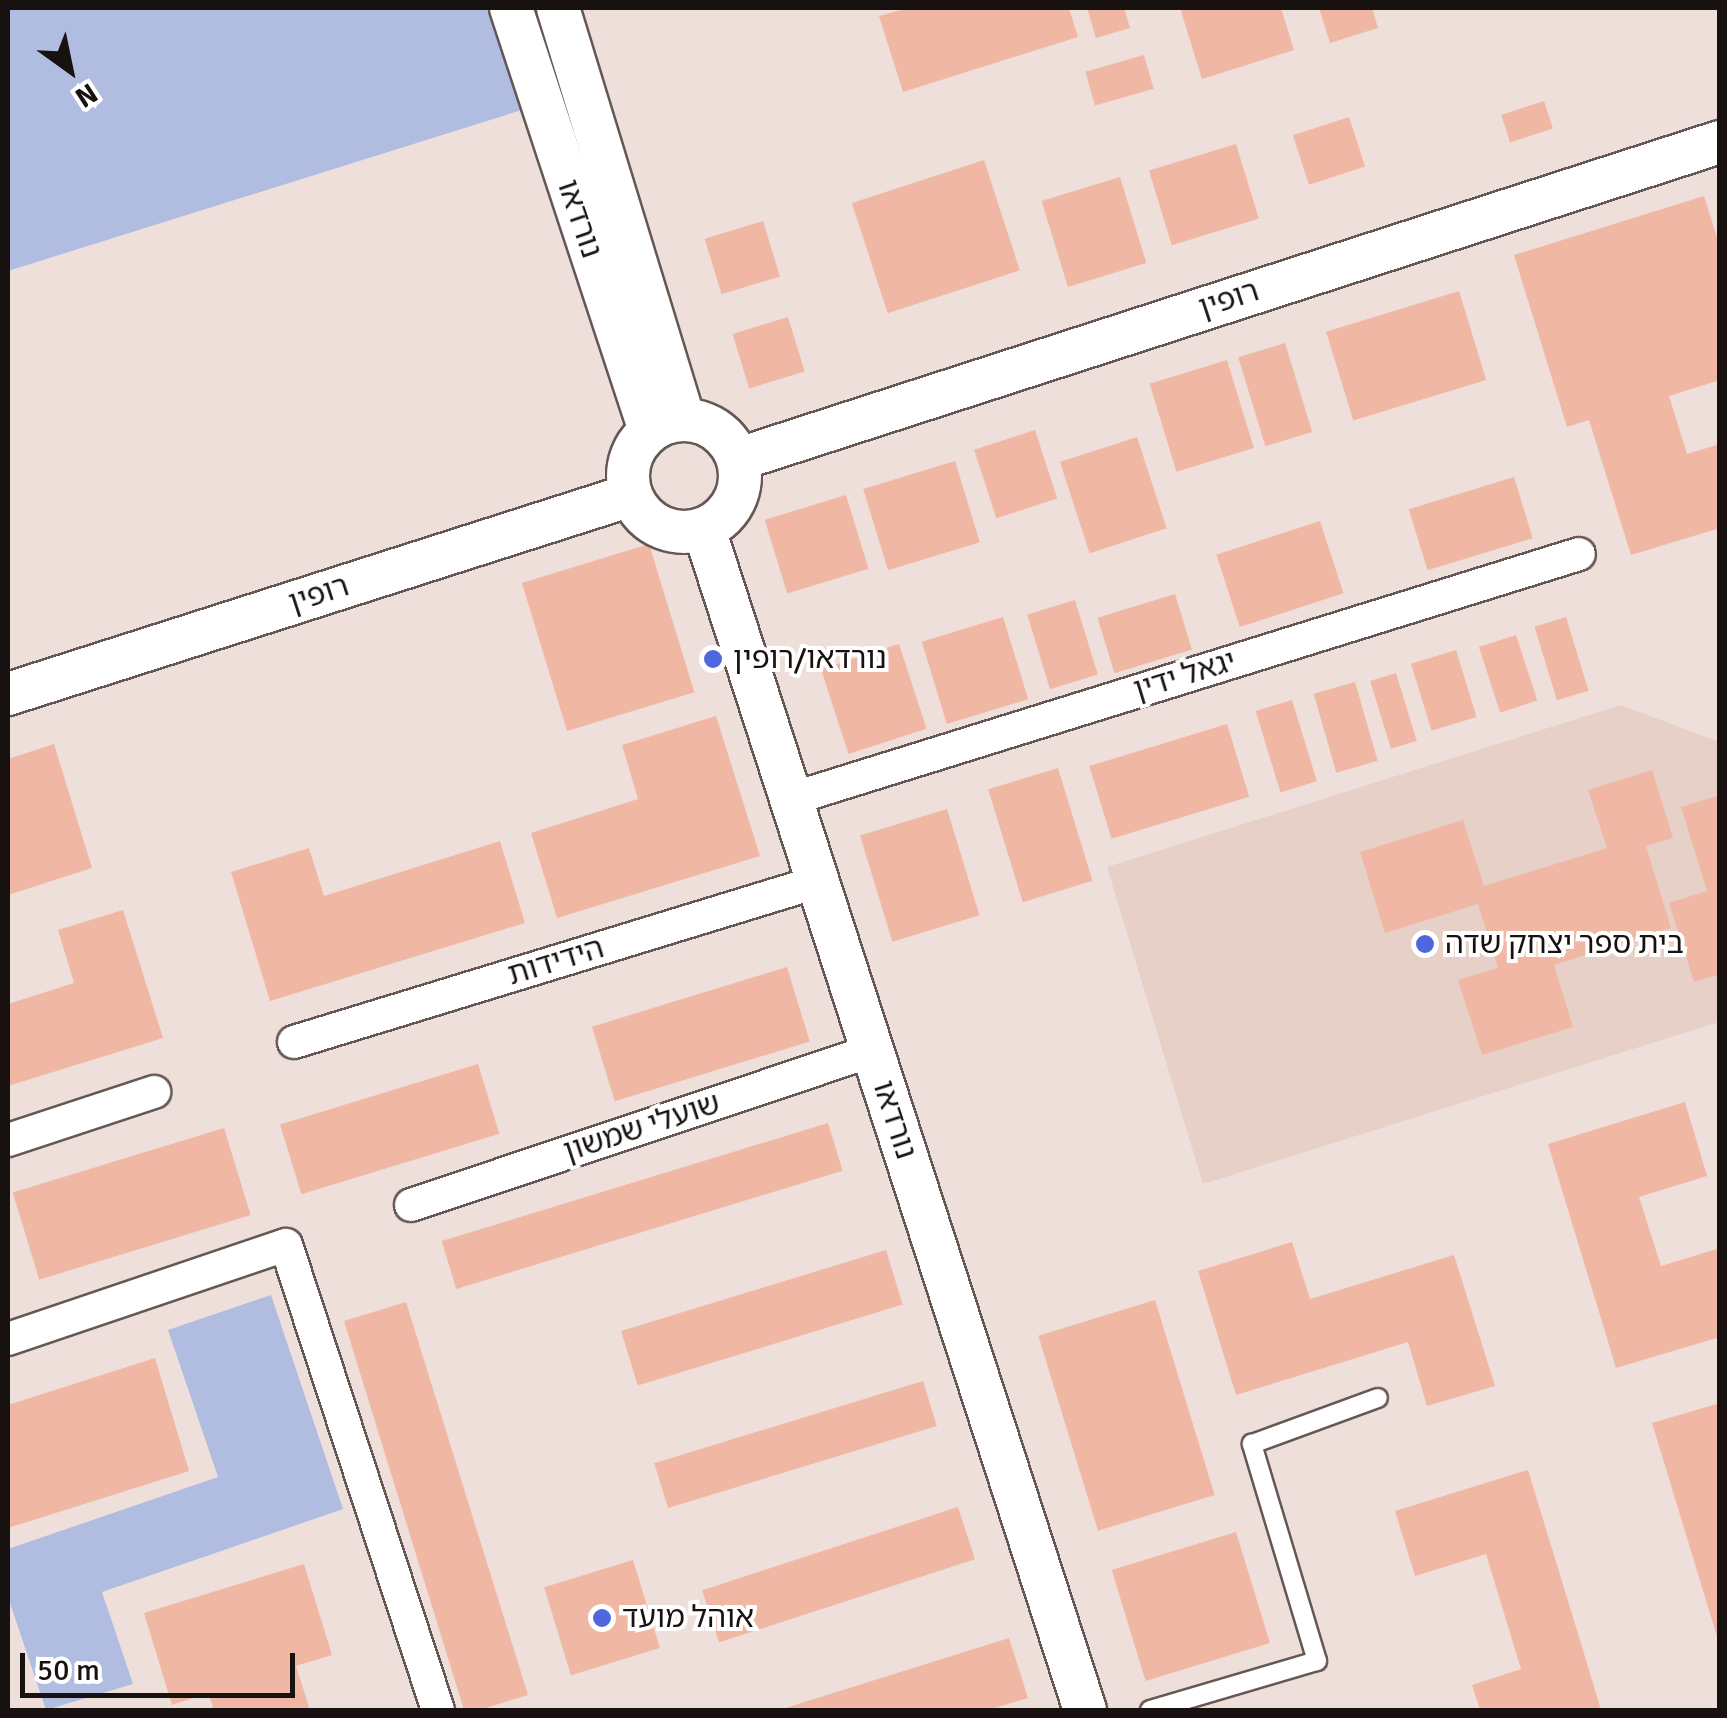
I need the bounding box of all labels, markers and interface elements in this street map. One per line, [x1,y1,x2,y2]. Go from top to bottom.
north arrow [20,20,120,120]
text: N [69,76,104,115]
street label: נורדאו [549,175,609,263]
street label: רופין [1194,273,1264,327]
street label: רופין [284,568,354,622]
place label: נורדאו/רופין [733,641,887,677]
street label: יגאל ידין [1130,643,1240,709]
marker: נורדאו/רופין [702,648,724,670]
place label: בית ספר יצחק שדה [1445,926,1684,962]
street label: הידידות [504,930,608,994]
marker: בית ספר יצחק שדה [1414,933,1436,955]
street label: נורדאו [865,1076,923,1164]
street label: שועלי שמשון [559,1086,725,1170]
place label: אוהל מועד [622,1600,754,1636]
marker: אוהל מועד [591,1607,613,1629]
scale bar [25,1633,300,1695]
text: 50 m [37,1652,100,1689]

